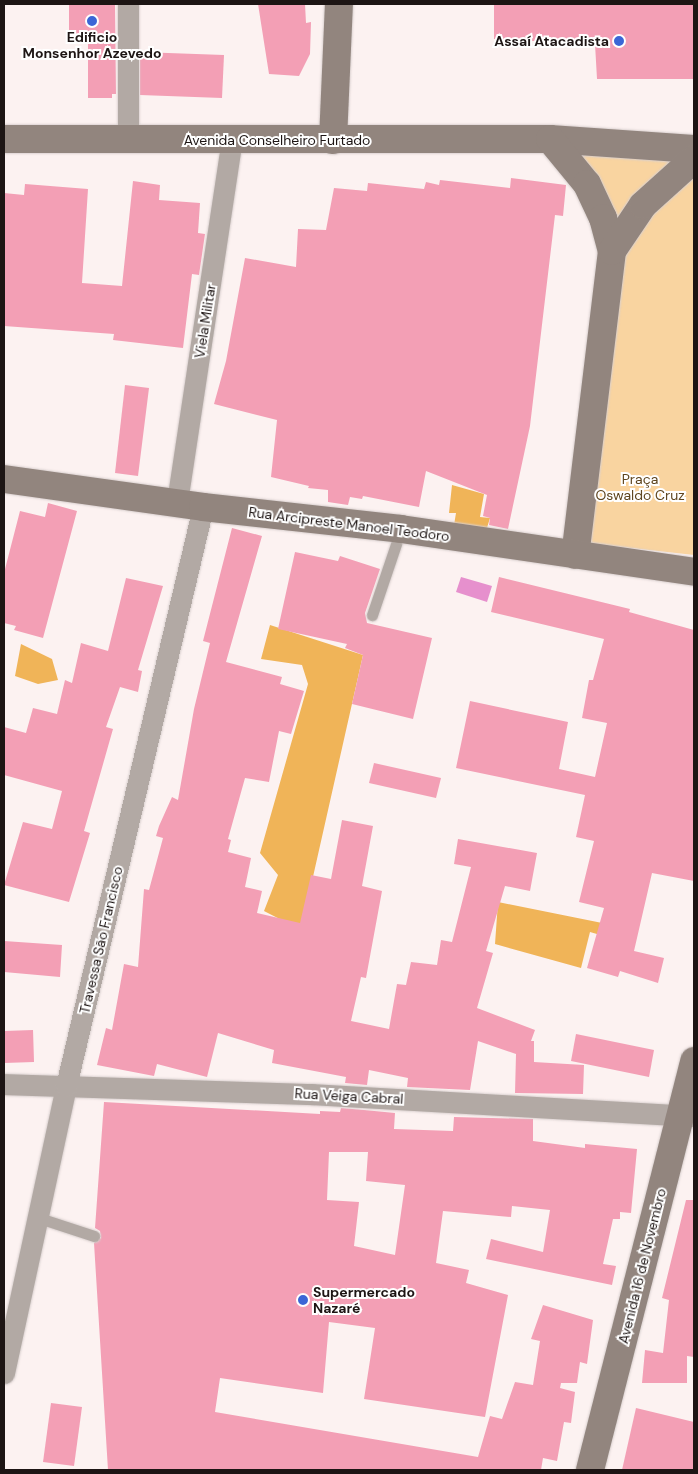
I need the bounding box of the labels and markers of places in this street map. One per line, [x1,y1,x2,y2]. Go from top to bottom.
marker: Edificio Monsenhor Azevedo [86,15,98,27]
place label: Edificio Monsenhor Azevedo [23,29,161,62]
place label: Assaí Atacadista [494,33,609,49]
marker: Assaí Atacadista [613,35,625,47]
place label: Supermercado Nazaré [313,1284,415,1316]
marker: Supermercado Nazaré [297,1294,309,1306]

